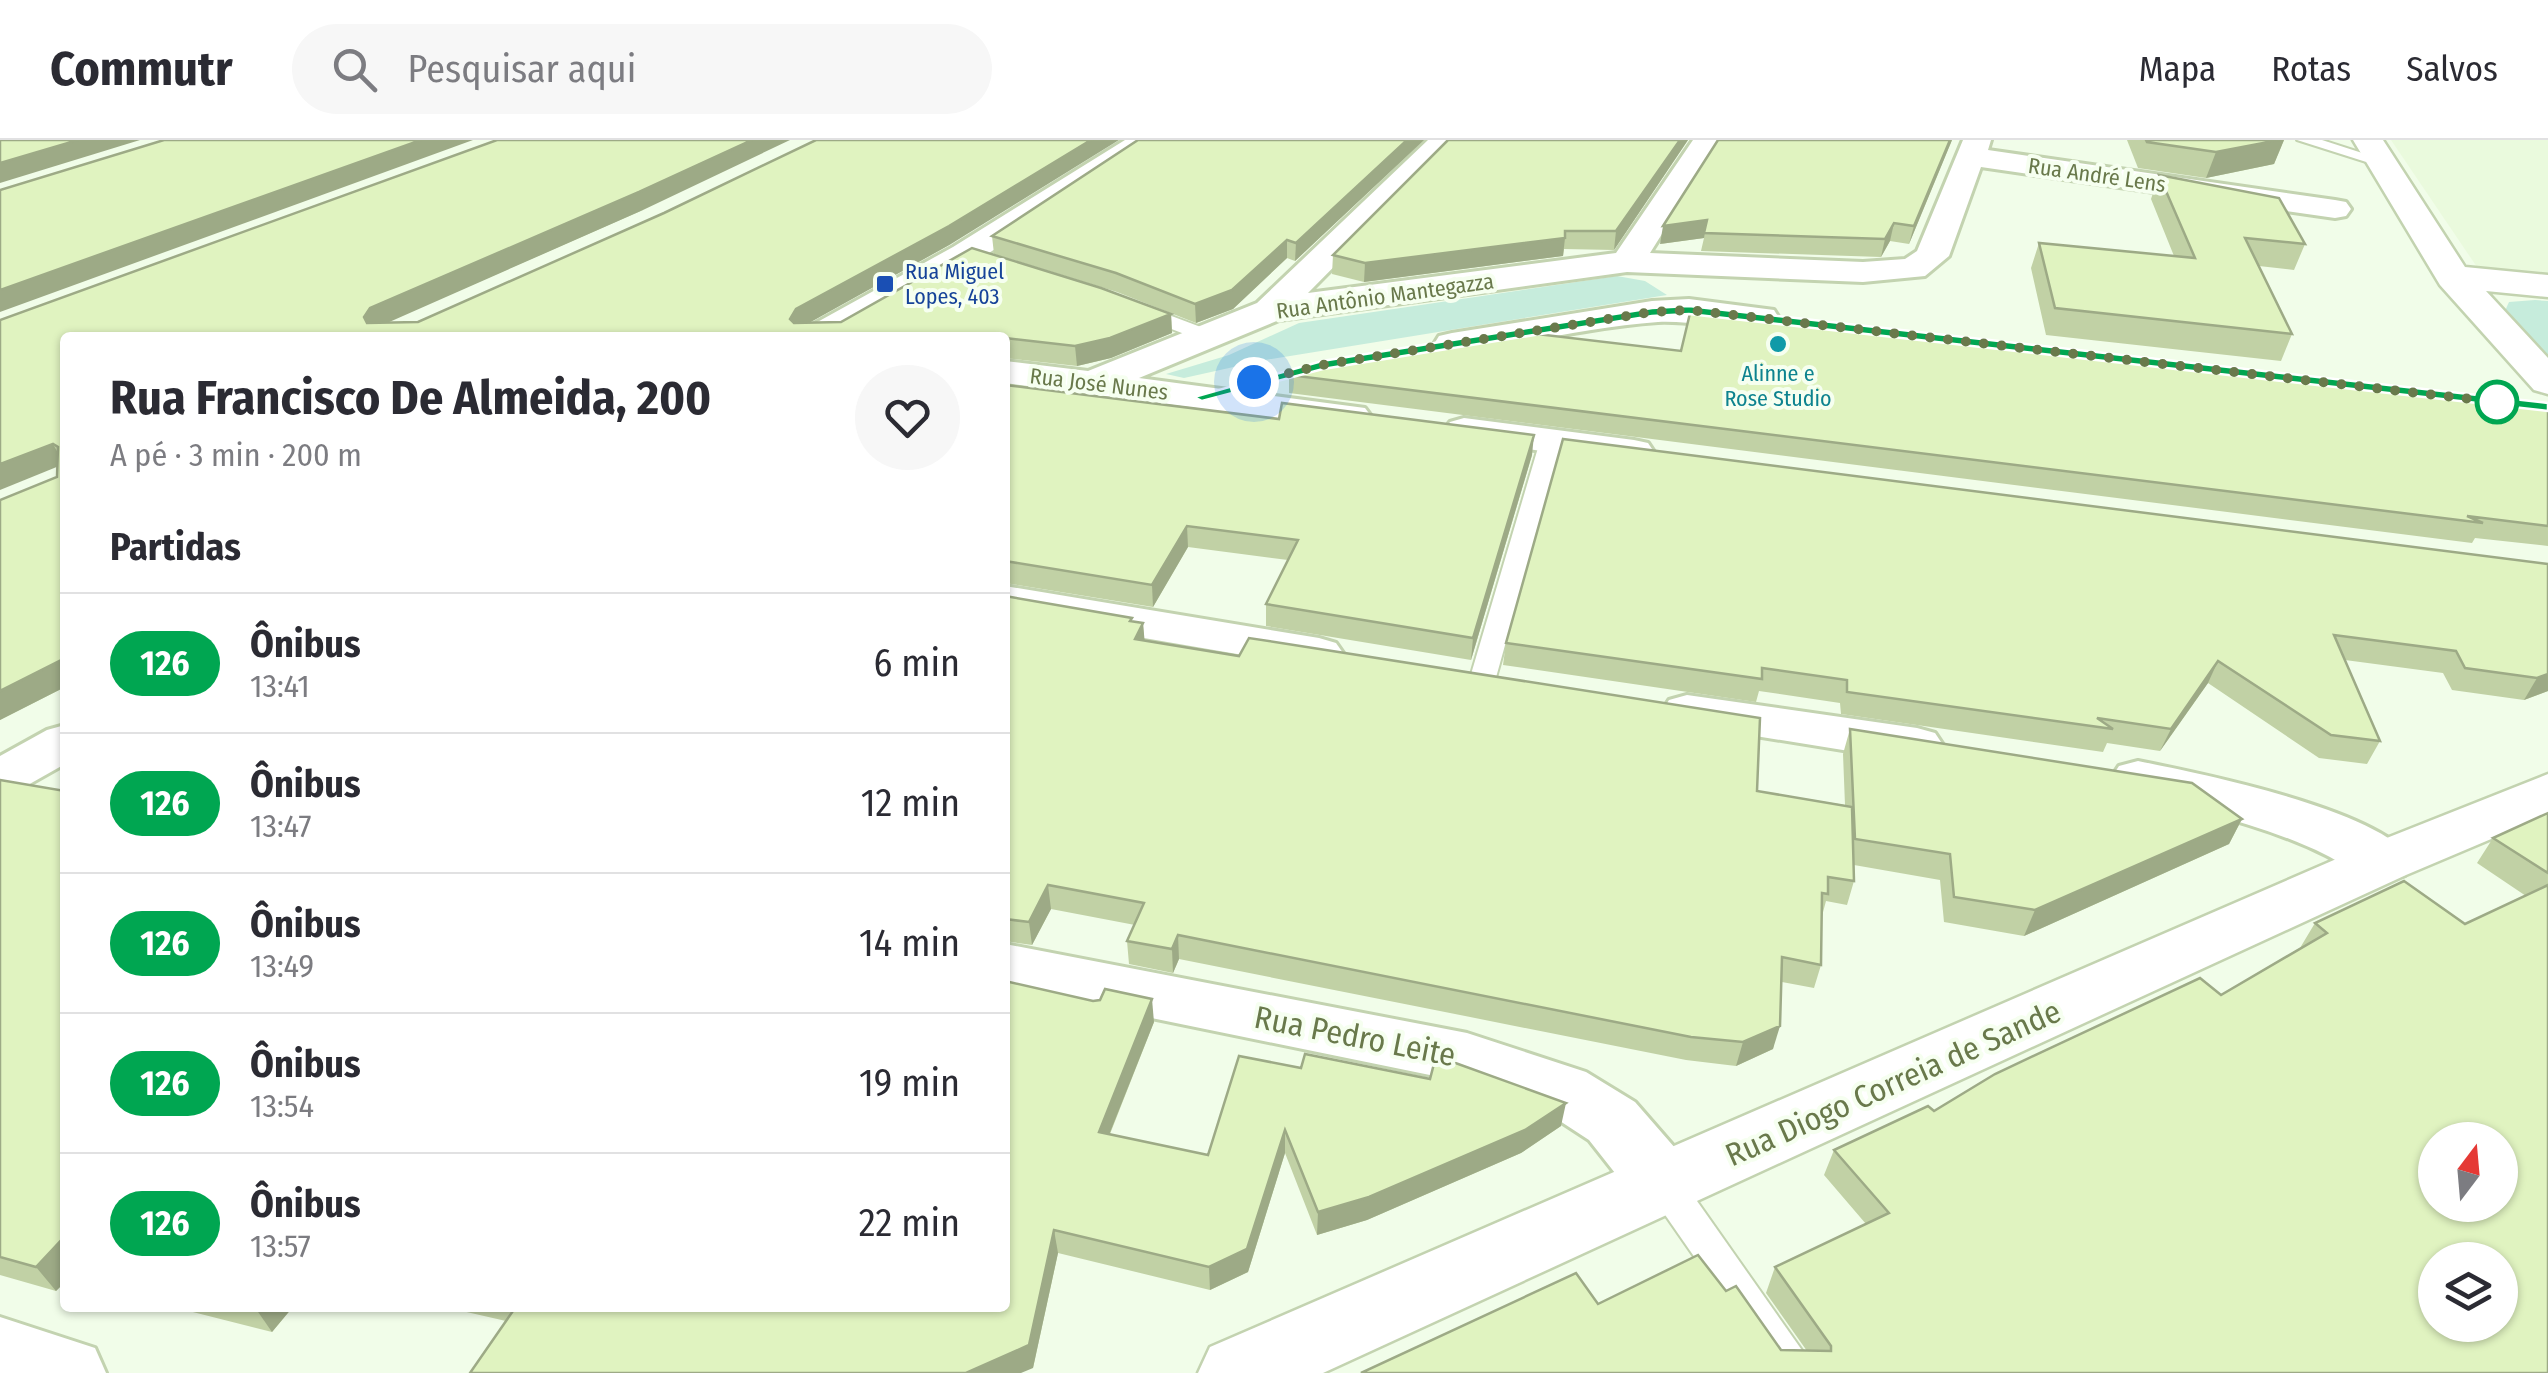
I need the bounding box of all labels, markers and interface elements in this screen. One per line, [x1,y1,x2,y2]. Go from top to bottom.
search box [292,24,992,114]
text: Commutr [50,40,232,98]
icon: search [327,42,382,97]
text: Pesquisar aqui [407,46,636,92]
text: Mapa [2139,48,2216,90]
text: Rotas [2271,48,2351,90]
text: Salvos [2406,48,2498,90]
street label: Rua André Lens [2026,152,2168,198]
place label: Rua Miguel Lopes, 403 [905,258,1004,310]
street label: Rua Antônio Mantegazza [1275,267,1495,325]
marker: Rua Miguel Lopes, 403 [874,273,896,295]
marker: Alinne e Rose Studio [1767,333,1789,355]
your location [1229,357,1279,407]
place label: Alinne e Rose Studio [1724,360,1832,412]
street label: Rua José Nunes [1028,362,1170,406]
button: heart [855,365,960,470]
text: Rua Francisco De Almeida, 200 [110,369,711,427]
unlabelled marker [2476,381,2518,423]
text: A pé · 3 min · 200 m [110,436,362,474]
text: Partidas [110,524,241,570]
text: Ônibus [250,621,361,667]
text: 6 min [873,640,960,686]
text: 126 [140,642,190,684]
text: 13:41 [250,667,310,705]
text: Ônibus [250,761,361,807]
text: 12 min [861,780,960,826]
text: 126 [140,782,190,824]
text: 13:47 [250,807,311,845]
text: Ônibus [250,901,361,947]
text: 14 min [859,920,960,966]
text: 126 [140,922,190,964]
text: 13:49 [250,947,314,985]
street label: Rua Diogo Correia de Sande [1720,992,2066,1174]
street label: Rua Pedro Leite [1251,998,1459,1074]
text: Ônibus [250,1041,361,1087]
text: 19 min [859,1060,960,1106]
text: 126 [140,1062,190,1104]
text: 13:54 [250,1087,314,1125]
north arrow [2418,1122,2518,1222]
map controls [2418,1122,2518,1342]
text: Ônibus [250,1181,361,1227]
text: 22 min [859,1200,960,1246]
text: 126 [140,1202,190,1244]
text: 13:57 [250,1227,311,1265]
button: layers [2418,1242,2518,1342]

